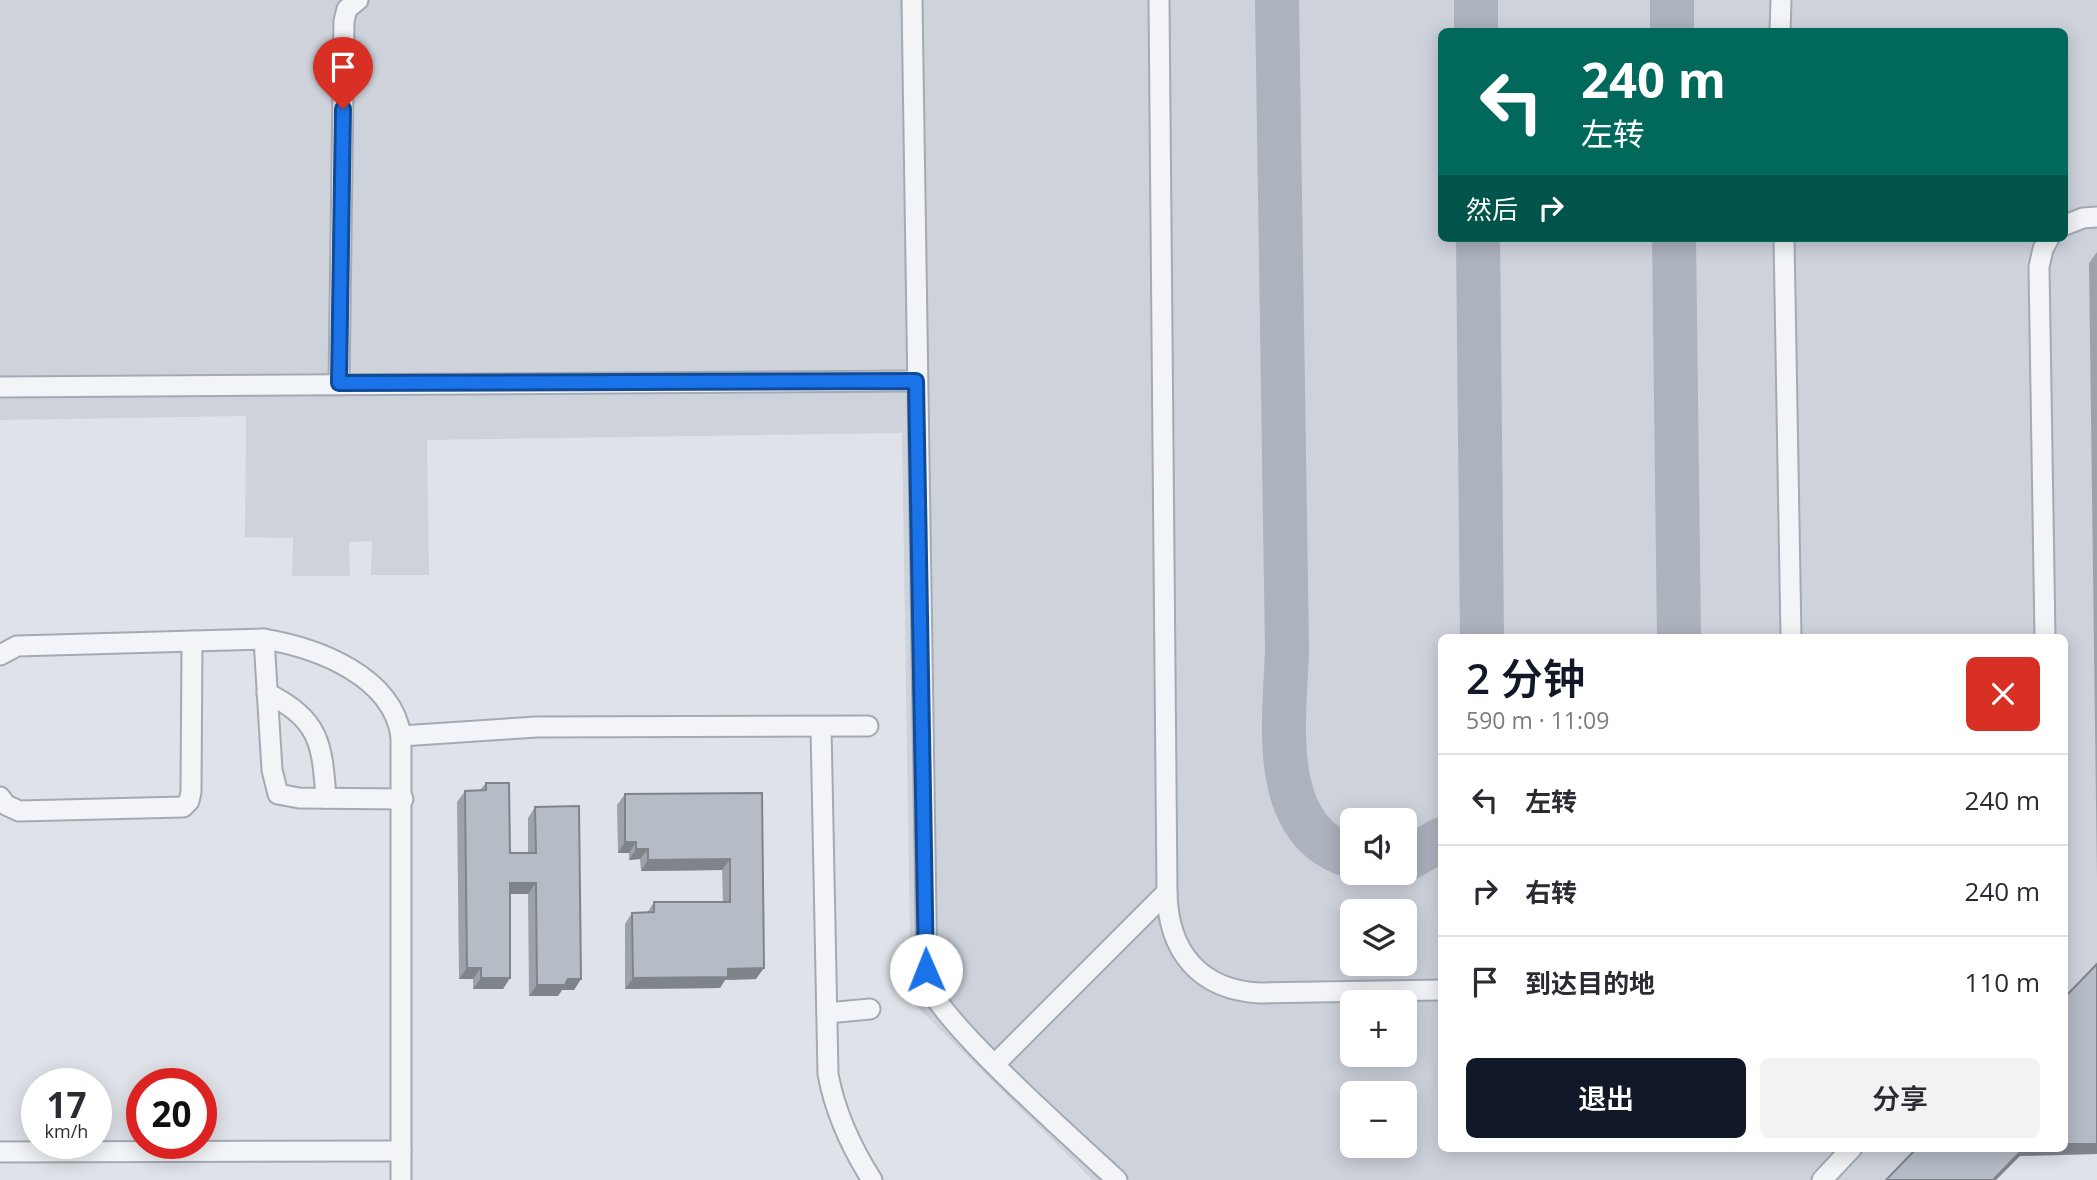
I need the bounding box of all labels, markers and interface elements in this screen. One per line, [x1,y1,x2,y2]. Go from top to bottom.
pin [313,37,373,109]
text: 240 m [1581,46,1726,112]
icon: arrive [324,48,362,86]
icon: left [1466,56,1557,147]
text: 左转 [1581,112,1645,155]
icon: right [1532,189,1570,227]
text: 然后 [1466,191,1518,227]
text: 2 分钟 [1466,649,1585,706]
button: close [1966,657,2040,731]
text: 590 m · 11:09 [1466,704,1609,736]
icon: left [1466,781,1504,819]
text: 240 m [1965,782,2040,818]
text: 左转 [1525,783,1577,819]
map controls [1340,808,1417,1158]
button: sound [1340,808,1417,885]
icon: right [1466,872,1504,910]
text: 240 m [1965,873,2040,909]
text: 右转 [1525,874,1577,910]
button: layers [1340,899,1417,976]
position arrow [889,933,963,1007]
icon: arrive [1466,963,1504,1001]
text: 110 m [1965,964,2040,1000]
text: 到达目的地 [1525,965,1655,1001]
button: + [1340,990,1417,1067]
button: 退出 [1466,1058,1746,1138]
button: 分享 [1760,1058,2040,1138]
speed limit sign: 20 [126,1068,217,1159]
text: 17 [46,1081,87,1128]
button: − [1340,1081,1417,1158]
text: km/h [45,1119,88,1143]

